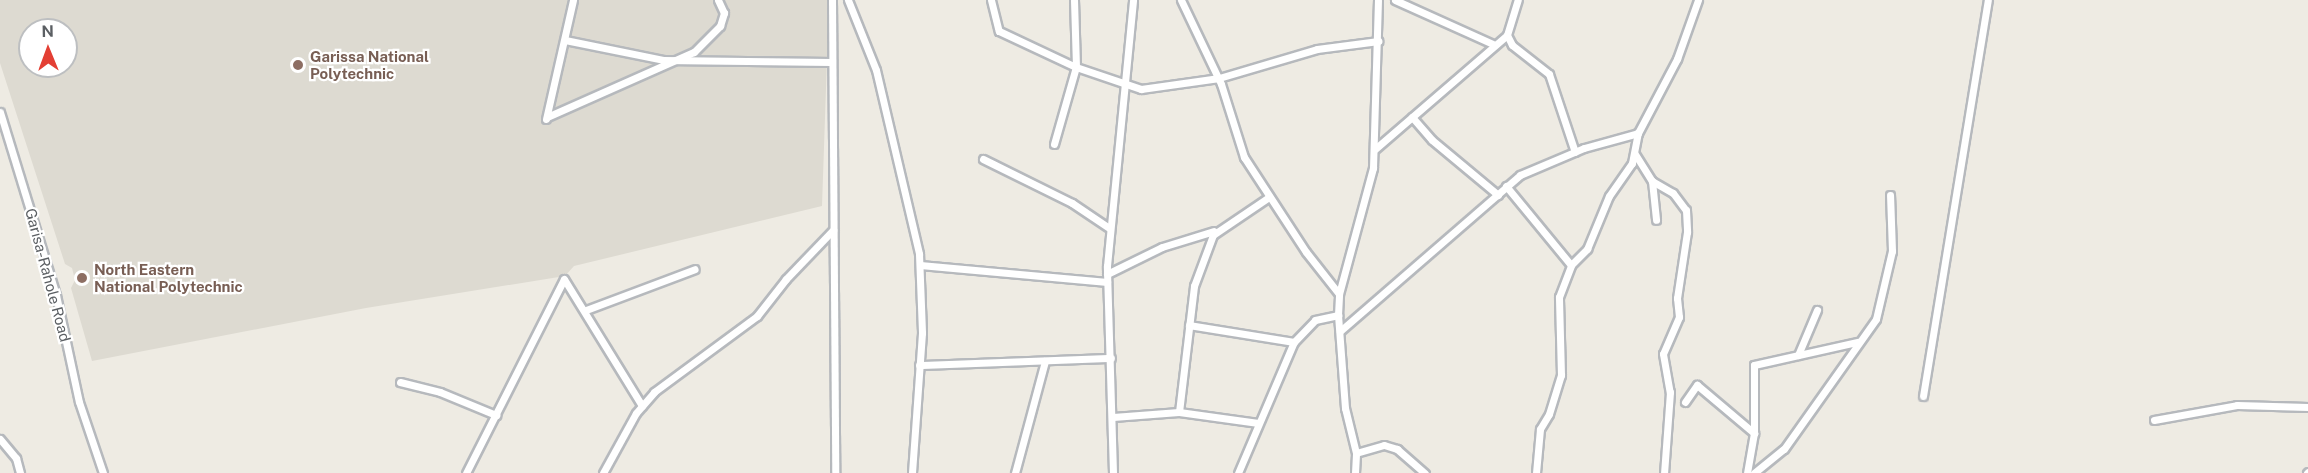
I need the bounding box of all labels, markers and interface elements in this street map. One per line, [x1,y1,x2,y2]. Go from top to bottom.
north arrow [18,18,78,78]
text: N [41,22,54,41]
place label: Garissa National Polytechnic [310,47,429,82]
marker: Garissa National Polytechnic [291,58,305,72]
street label: Garisa-Rahole Road [21,206,75,344]
place label: North Eastern National Polytechnic [94,260,243,295]
marker: North Eastern National Polytechnic [75,271,89,285]

